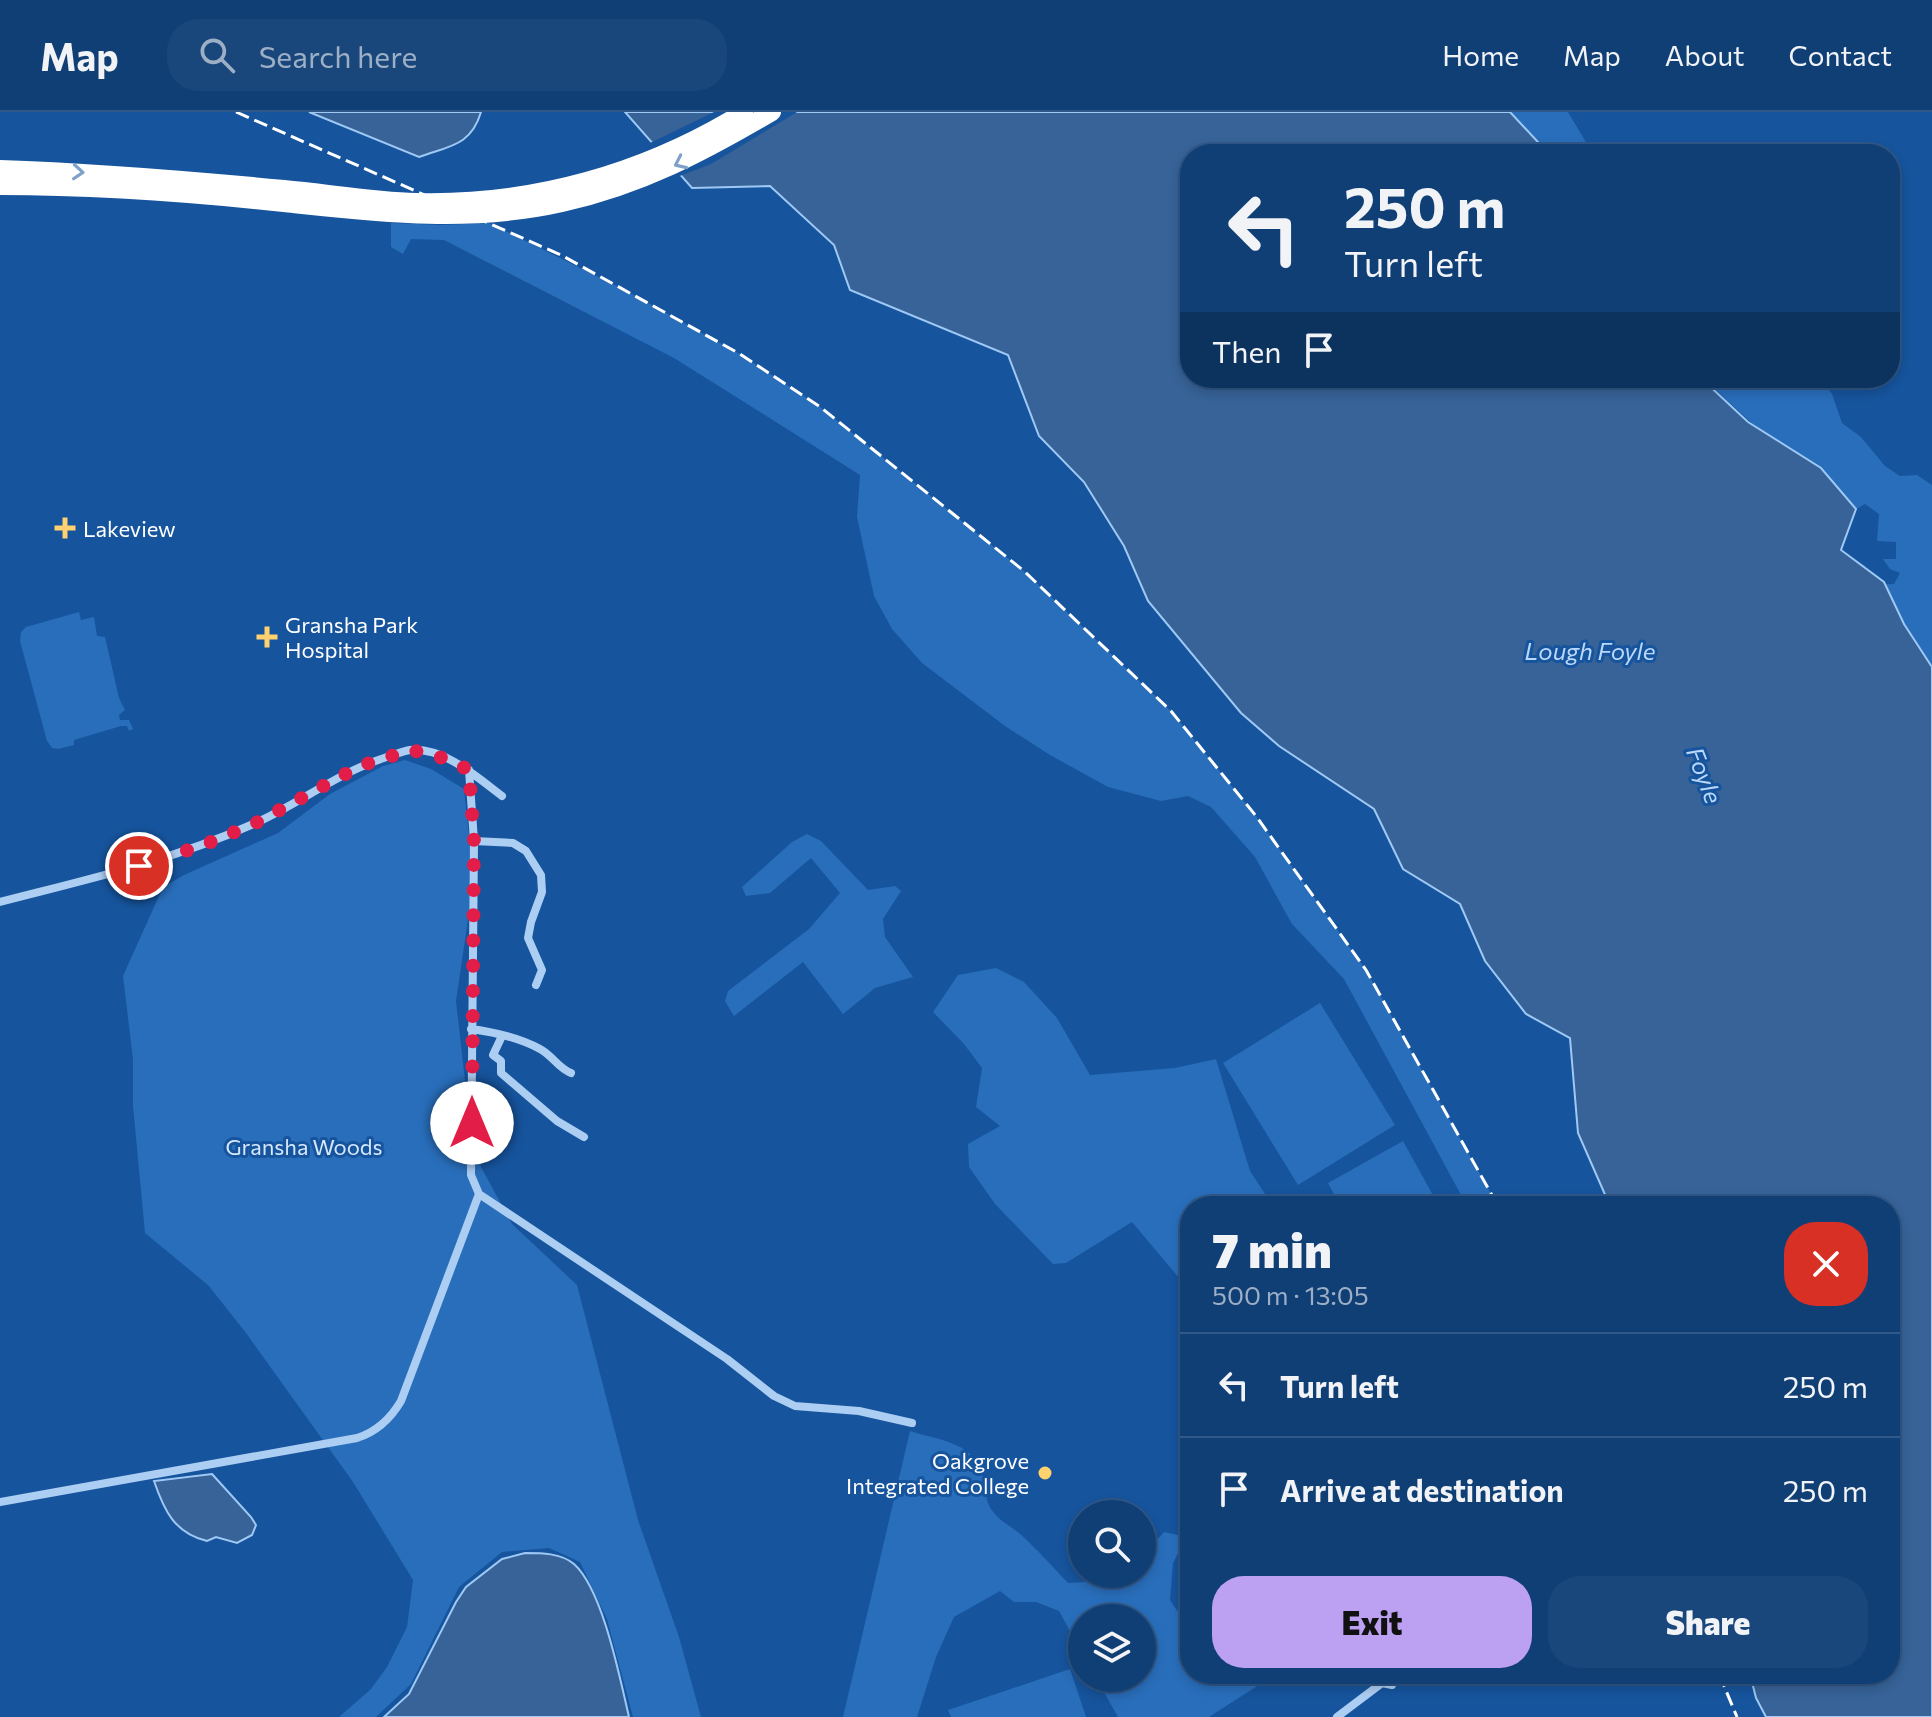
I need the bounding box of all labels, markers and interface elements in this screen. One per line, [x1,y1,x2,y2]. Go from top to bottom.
search box [167,19,727,91]
text: Map [40,32,119,79]
icon: search [195,33,239,77]
text: Search here [259,37,417,74]
text: Home [1442,38,1519,72]
text: Map [1563,38,1621,72]
text: About [1665,38,1745,72]
text: Contact [1789,38,1892,72]
one-way arrow [673,153,688,169]
one-way arrow [72,163,85,180]
text: 250 m [1344,171,1505,240]
icon: left [1212,176,1316,280]
text: Turn left [1344,240,1483,284]
icon: arrive [1297,328,1341,372]
text: Then [1212,332,1281,369]
place label: Lakeview [83,515,176,542]
marker: Lakeview [54,517,76,539]
place label: Gransha Park Hospital [285,611,418,663]
marker: Gransha Park Hospital [256,626,278,648]
water label: Lough Foyle [1525,636,1656,665]
water label: Foyle [1681,743,1729,808]
pin [105,832,173,900]
icon: arrive [117,844,161,888]
position arrow [430,1081,514,1165]
park label: Gransha Woods [225,1133,383,1160]
text: 7 min [1212,1219,1332,1278]
button: close [1784,1222,1868,1306]
text: 500 m · 13:05 [1212,1279,1369,1310]
icon: left [1212,1363,1256,1407]
text: Turn left [1280,1367,1399,1404]
text: 250 m [1783,1367,1868,1404]
place label: Oakgrove Integrated College [846,1447,1029,1499]
marker: Oakgrove Integrated College [1036,1464,1054,1482]
icon: arrive [1212,1467,1256,1511]
text: Arrive at destination [1280,1471,1564,1508]
text: 250 m [1783,1471,1868,1508]
map controls [1068,1500,1156,1692]
button: search [1068,1500,1156,1588]
button: Exit [1212,1576,1532,1668]
button: Share [1548,1576,1868,1668]
button: layers [1068,1604,1156,1692]

